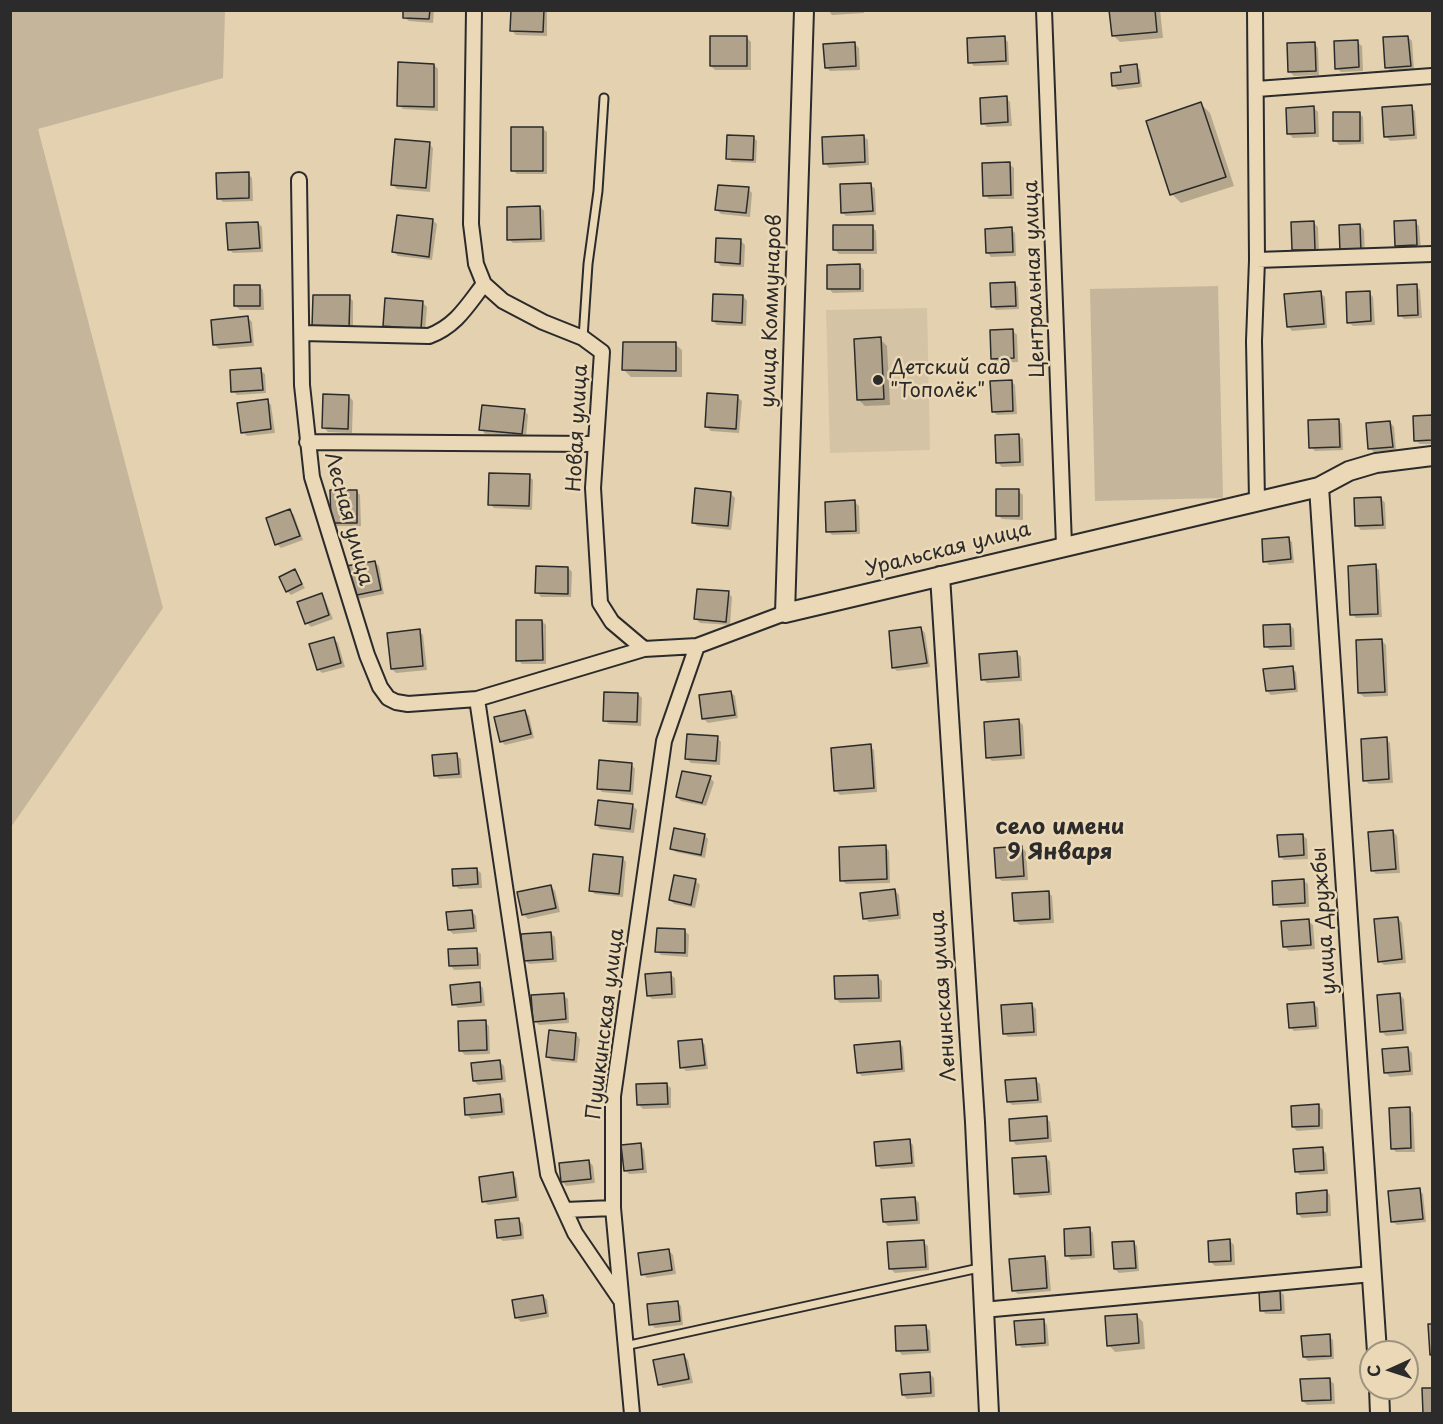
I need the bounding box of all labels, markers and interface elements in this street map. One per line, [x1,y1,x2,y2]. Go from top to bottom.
street label: Центральная улица [1020,180,1050,378]
street label: улица Коммунаров [757,214,787,408]
place label: Детский сад "Тополёк" [890,356,1011,403]
street label: Новая улица [563,363,593,493]
marker: Детский сад "Тополёк" [871,373,885,387]
street label: Лесная улица [319,450,377,588]
street label: Уральская улица [863,518,1033,582]
district label: село имени 9 Января [995,815,1125,866]
street label: улица Дружбы [1308,846,1342,996]
street label: Ленинская улица [926,910,962,1082]
street label: Пушкинская улица [582,927,630,1121]
north arrow [1359,1340,1419,1400]
text: С [1361,1364,1385,1377]

